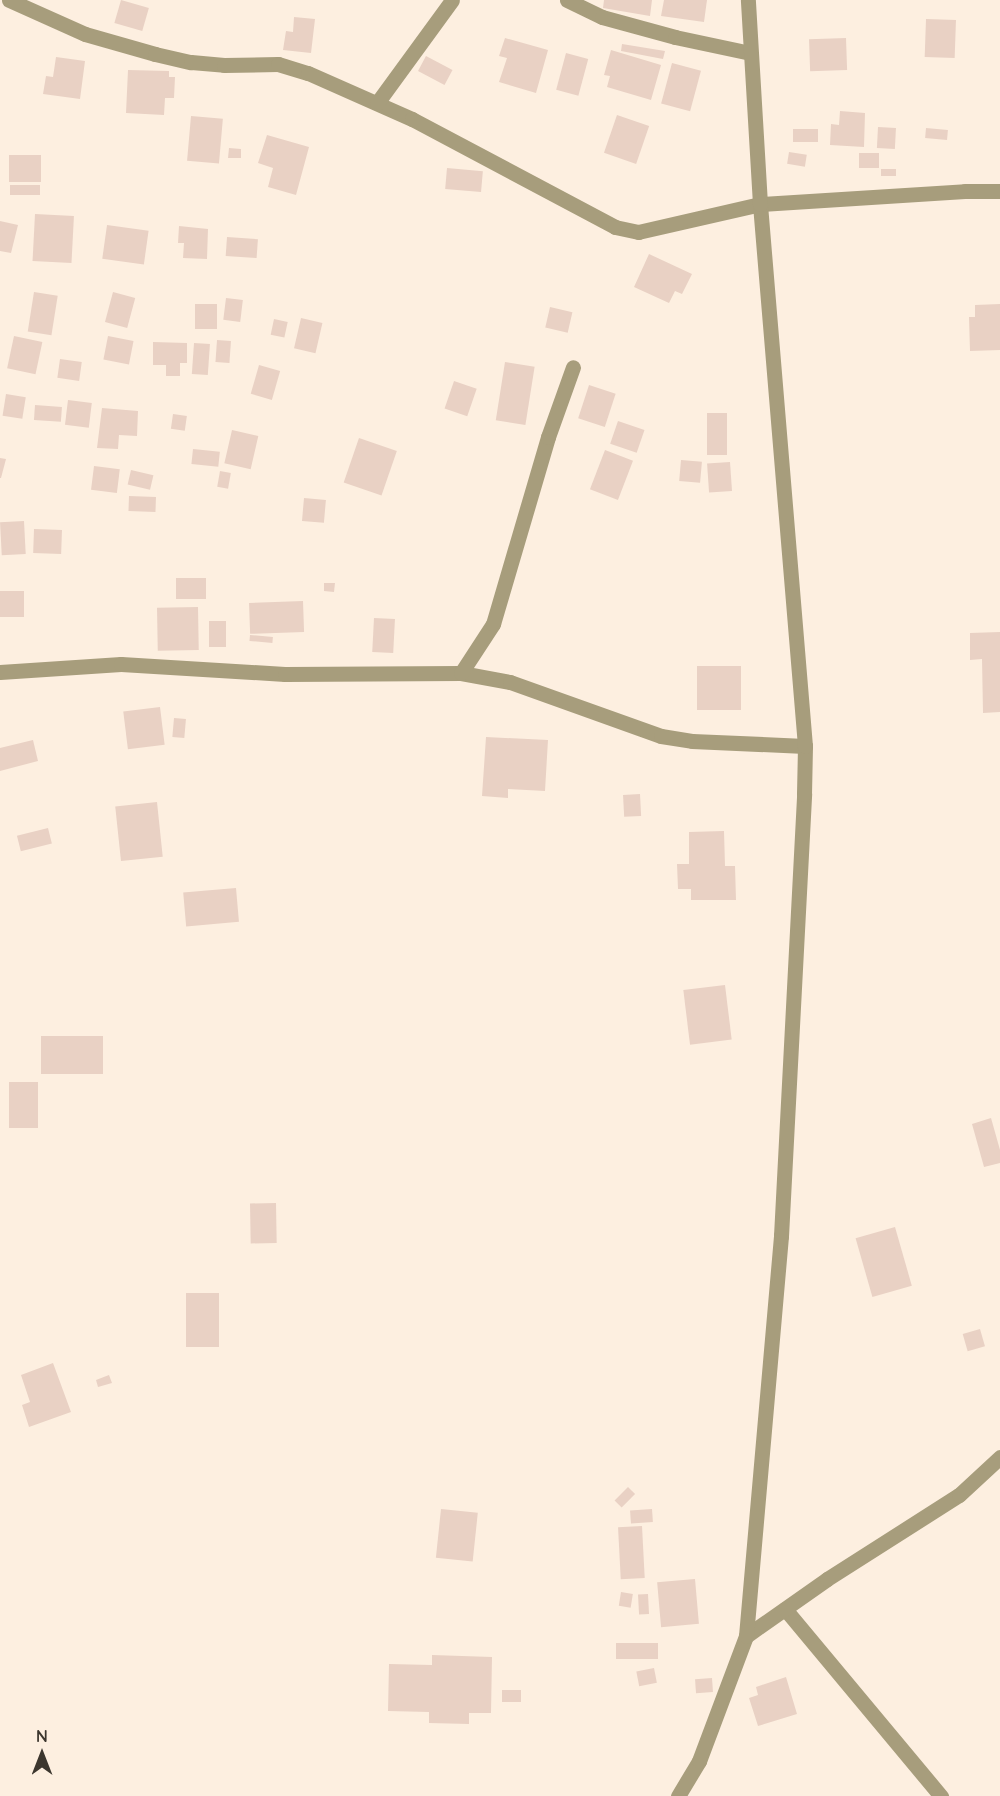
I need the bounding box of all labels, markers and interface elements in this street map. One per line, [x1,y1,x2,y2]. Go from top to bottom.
north arrow [12,1724,72,1784]
text: N [36,1726,48,1746]

